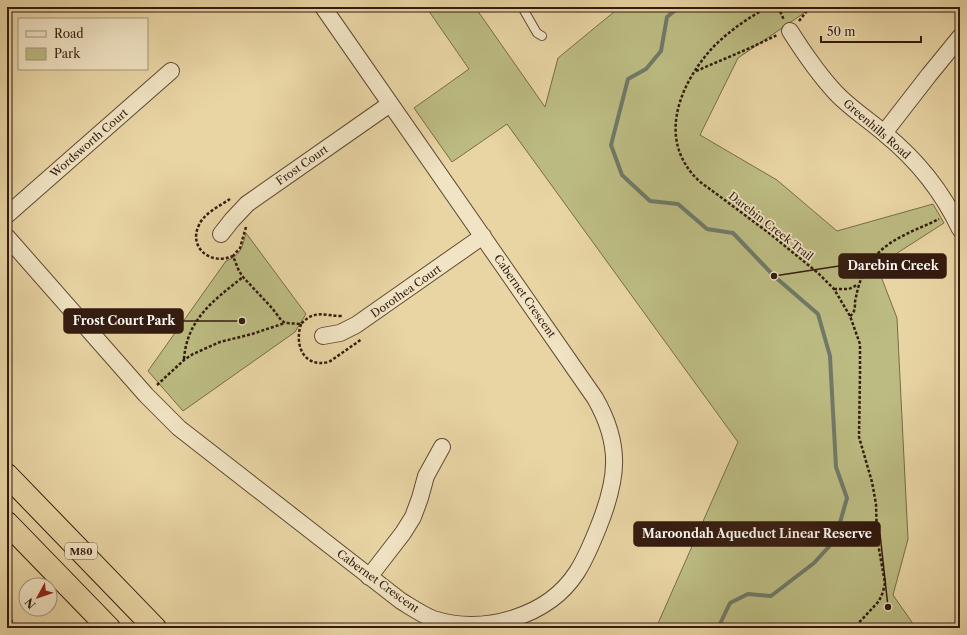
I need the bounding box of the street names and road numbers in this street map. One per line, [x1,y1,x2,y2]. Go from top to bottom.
street label: Greenhills Road [841,96,914,162]
street label: Wordsworth Court [47,105,131,181]
street label: Frost Court [273,142,331,188]
street label: Darebin Creek Trail [726,189,817,264]
street label: Cabernet Crescent [491,252,559,340]
street label: Dorothea Court [368,261,444,321]
road number: M80 [65,543,97,559]
street label: Cabernet Crescent [334,546,422,616]

